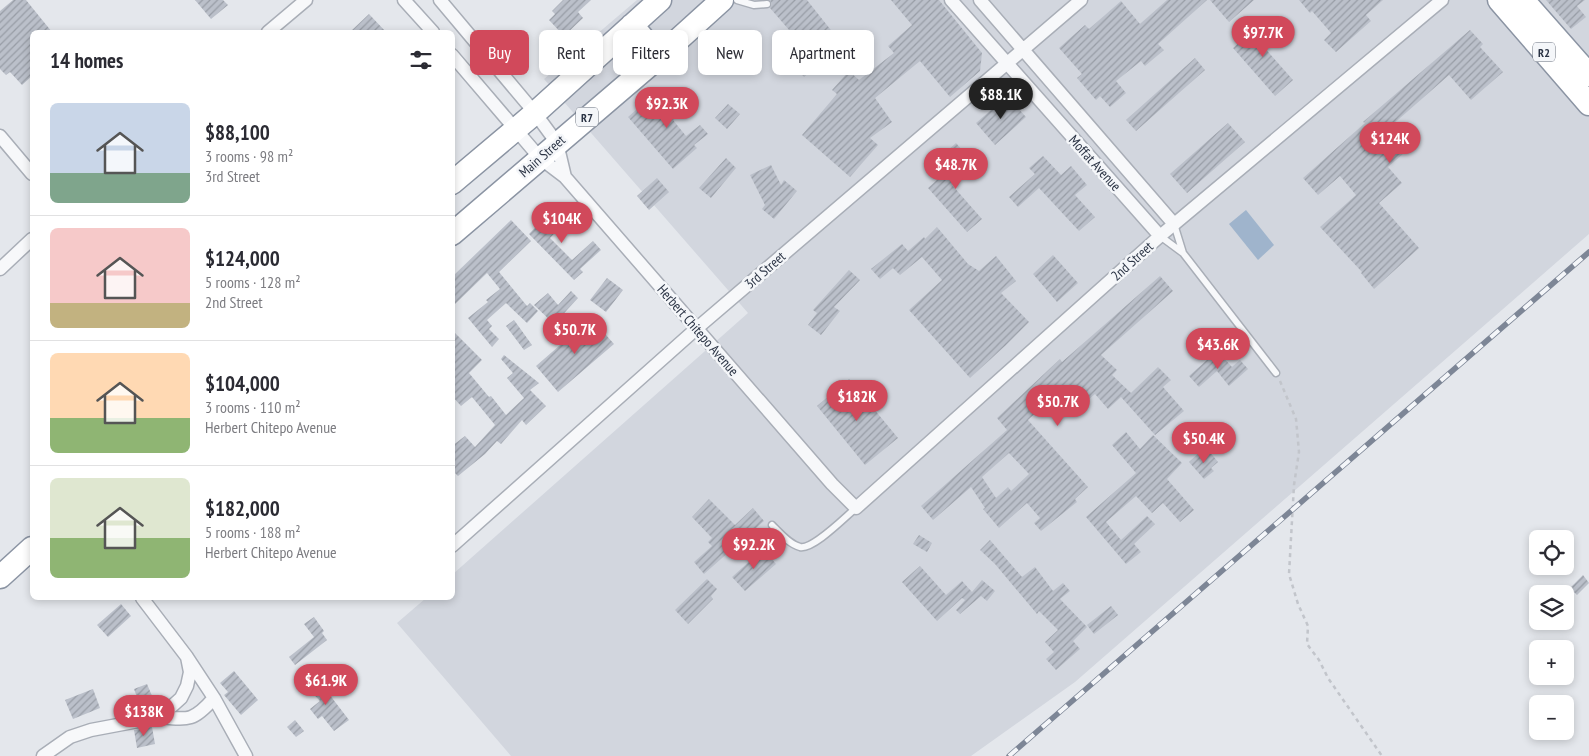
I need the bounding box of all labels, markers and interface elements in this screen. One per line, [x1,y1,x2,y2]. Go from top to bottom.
pin: $97.7K [1222,15,1304,58]
text: $97.7K [1243,22,1283,42]
chip: Buy [470,30,529,75]
chip: Rent [539,30,603,75]
chip: Filters [613,30,688,75]
chip: New [698,30,762,75]
chip: Apartment [772,30,874,75]
road number: R2 [1533,42,1555,62]
icon: filters [407,46,435,74]
text: 14 homes [50,47,123,74]
pin: $88.1K [960,78,1042,120]
text: $88.1K [980,84,1022,104]
pin: $92.3K [626,86,708,129]
text: $92.3K [646,93,688,113]
road number: R7 [576,108,598,126]
text: $88,100 [205,119,270,146]
pin: $124K [1355,121,1425,164]
icon: home [90,123,150,183]
text: $124K [1371,128,1409,148]
street label: Main Street [515,131,569,181]
street label: Moffat Avenue [1065,131,1125,195]
text: 3 rooms · 98 m² [205,146,293,166]
pin: $48.7K [915,148,997,190]
text: $48.7K [935,154,977,174]
text: 3rd Street [205,166,260,186]
pin: $104K [527,202,597,244]
text: $104K [543,208,581,228]
street label: 2nd Street [1107,237,1157,285]
text: $124,000 [205,245,280,272]
street label: 3rd Street [741,247,789,293]
icon: home [90,248,150,308]
text: 5 rooms · 128 m² [205,272,301,292]
street label: Herbert Chitepo Avenue [653,281,743,380]
text: 2nd Street [205,292,263,312]
pin: $50.7K [534,312,616,355]
text: $50.7K [554,319,596,339]
pin: $43.6K [1177,328,1259,370]
text: $43.6K [1197,334,1239,354]
text: $104,000 [205,370,280,397]
icon: home [90,373,150,433]
pin: $182K [822,380,892,422]
pin: $50.7K [1017,384,1099,427]
text: $182K [838,386,876,406]
text: $50.7K [1037,391,1079,411]
text: 3 rooms · 110 m² [205,397,301,417]
text: Herbert Chitepo Avenue [205,417,337,437]
pin: $50.4K [1163,422,1245,464]
text: $50.4K [1183,428,1225,448]
text: $182,000 [205,495,280,522]
icon: home [90,498,150,558]
text: 5 rooms · 188 m² [205,522,301,542]
pin: $92.2K [713,528,795,570]
map controls [1529,530,1574,740]
button: locate [1529,530,1574,575]
text: $92.2K [733,534,775,554]
text: Herbert Chitepo Avenue [205,542,337,562]
button: layers [1529,585,1574,630]
button: + [1529,640,1574,685]
pin: $61.9K [285,664,367,706]
text: $61.9K [305,670,347,690]
pin: $138K [109,694,179,737]
button: − [1529,695,1574,740]
text: $138K [125,701,163,721]

